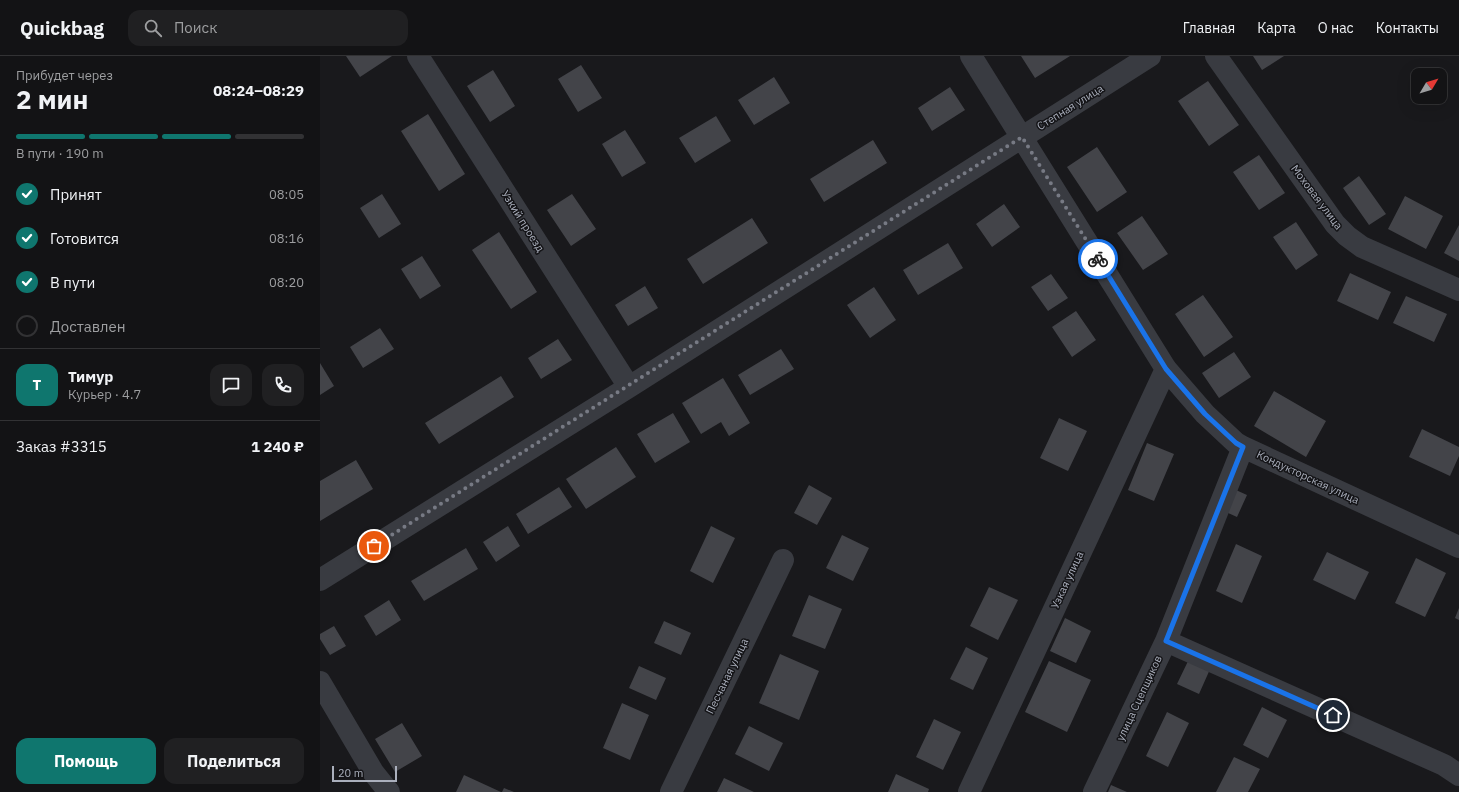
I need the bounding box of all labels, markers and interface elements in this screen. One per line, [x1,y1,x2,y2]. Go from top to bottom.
search box [128,10,408,46]
text: Quickbag [20,16,104,40]
icon: search [142,17,164,39]
text: Поиск [174,18,217,37]
text: Главная [1183,19,1235,37]
text: Карта [1257,19,1296,37]
text: О нас [1318,19,1354,37]
text: Контакты [1376,19,1439,37]
text: Прибудет через [16,67,113,84]
north arrow [1411,68,1447,104]
map controls [1411,68,1447,104]
text: 08:24–08:29 [213,81,304,100]
street label: Степная улица [1034,81,1106,133]
text: 2 мин [16,82,88,116]
text: В пути · 190 m [16,145,104,162]
street label: Моховая улица [1288,162,1346,232]
icon: check [16,183,38,205]
text: Принят [50,185,102,204]
text: 08:05 [269,186,304,203]
street label: Узкий проезд [499,188,548,255]
icon: check [16,227,38,249]
text: Готовится [50,229,119,248]
text: 08:16 [269,230,304,247]
courier [1078,239,1118,279]
icon: bike [1087,248,1109,270]
icon: check [16,271,38,293]
text: В пути [50,273,95,292]
text: 08:20 [269,274,304,291]
text: Доставлен [50,317,126,336]
button: chat [210,364,252,406]
button: phone [262,364,304,406]
text: Тимур [68,367,113,386]
text: Т [33,375,41,394]
text: Курьер · 4.7 [68,386,141,403]
text: Заказ #3315 [16,437,107,456]
text: 1 240 ₽ [251,437,304,456]
street label: Кондукторская улица [1254,447,1362,507]
pin [357,529,391,563]
icon: bag [363,535,385,557]
street label: Узкая улица [1048,549,1087,611]
street label: Песчаная улица [703,636,751,716]
street label: улица Сцепщиков [1113,653,1165,743]
pin [1316,698,1350,732]
icon: home [1322,704,1344,726]
button: Помощь [16,738,156,784]
button: Поделиться [164,738,304,784]
scale bar [332,764,397,783]
text: 20 m [338,766,363,780]

